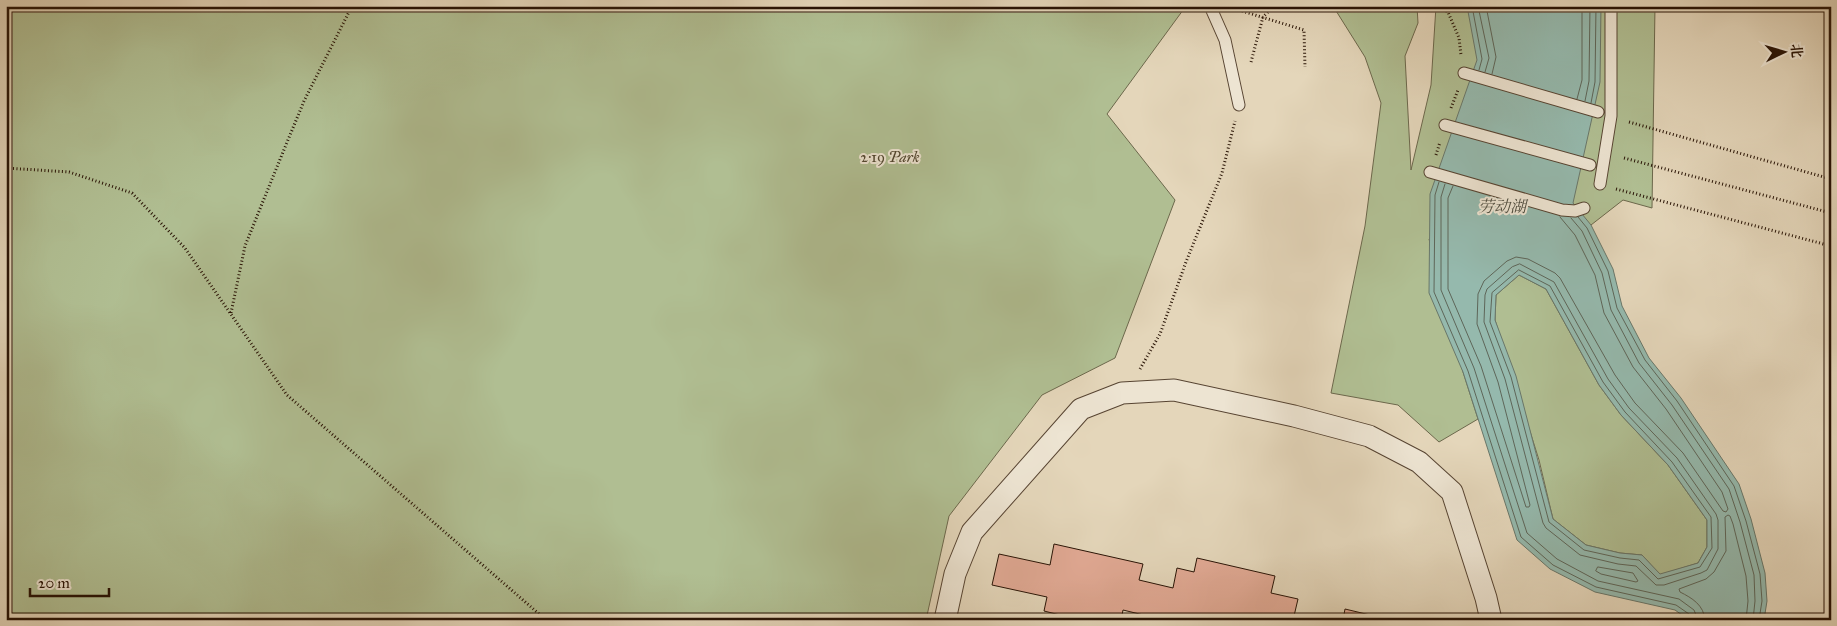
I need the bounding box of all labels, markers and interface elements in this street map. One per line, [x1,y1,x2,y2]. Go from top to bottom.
north arrow [1760,28,1810,78]
text: 北 [1787,43,1806,59]
park label: 2·19 Park [861,148,920,166]
water label: 劳动湖 [1478,197,1529,216]
scale bar [30,566,109,598]
text: 20 m [38,574,70,592]

